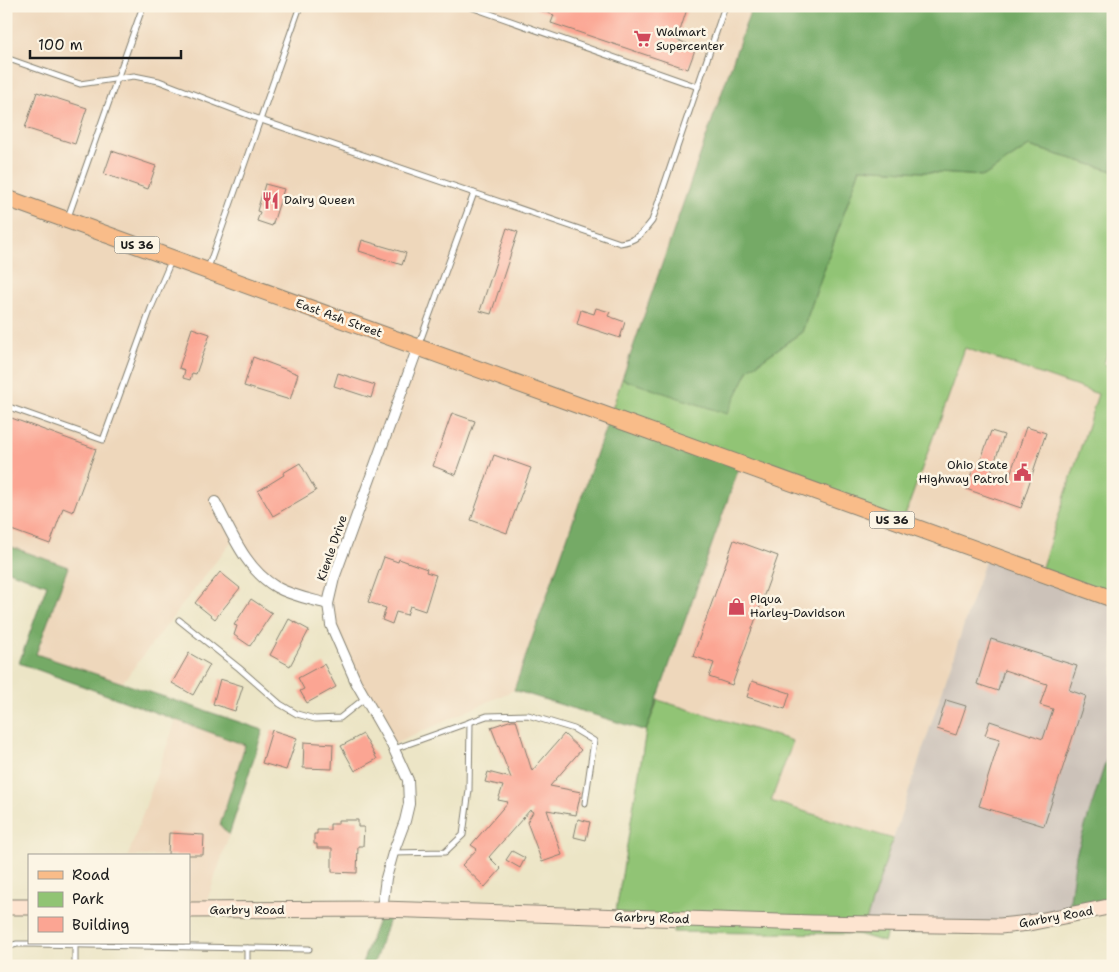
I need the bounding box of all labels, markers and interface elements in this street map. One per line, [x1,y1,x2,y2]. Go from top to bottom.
place label: Walmart Supercenter [656,24,725,54]
scale bar [30,28,181,60]
supermarket icon: Walmart Supercenter [632,29,652,49]
text: 100 m [38,35,83,55]
restaurant icon: Dairy Queen [260,190,280,210]
place label: Dairy Queen [284,192,355,208]
road number: US 36 [114,236,160,254]
street label: East Ash Street [293,295,385,341]
place label: Ohio State Highway Patrol [918,457,1008,487]
public building icon: Ohio State Highway Patrol [1012,462,1032,482]
road number: US 36 [870,512,914,528]
street label: Kienle Drive [313,513,351,583]
place label: Piqua Harley-Davidson [750,591,845,621]
shop icon: Piqua Harley-Davidson [726,596,746,616]
legend [28,854,190,944]
text: Road [72,865,110,885]
text: Park [72,889,104,909]
street label: Garbry Road [209,902,285,918]
street label: Garbry Road [1018,903,1095,931]
street label: Garbry Road [614,909,690,927]
text: Building [72,915,129,935]

